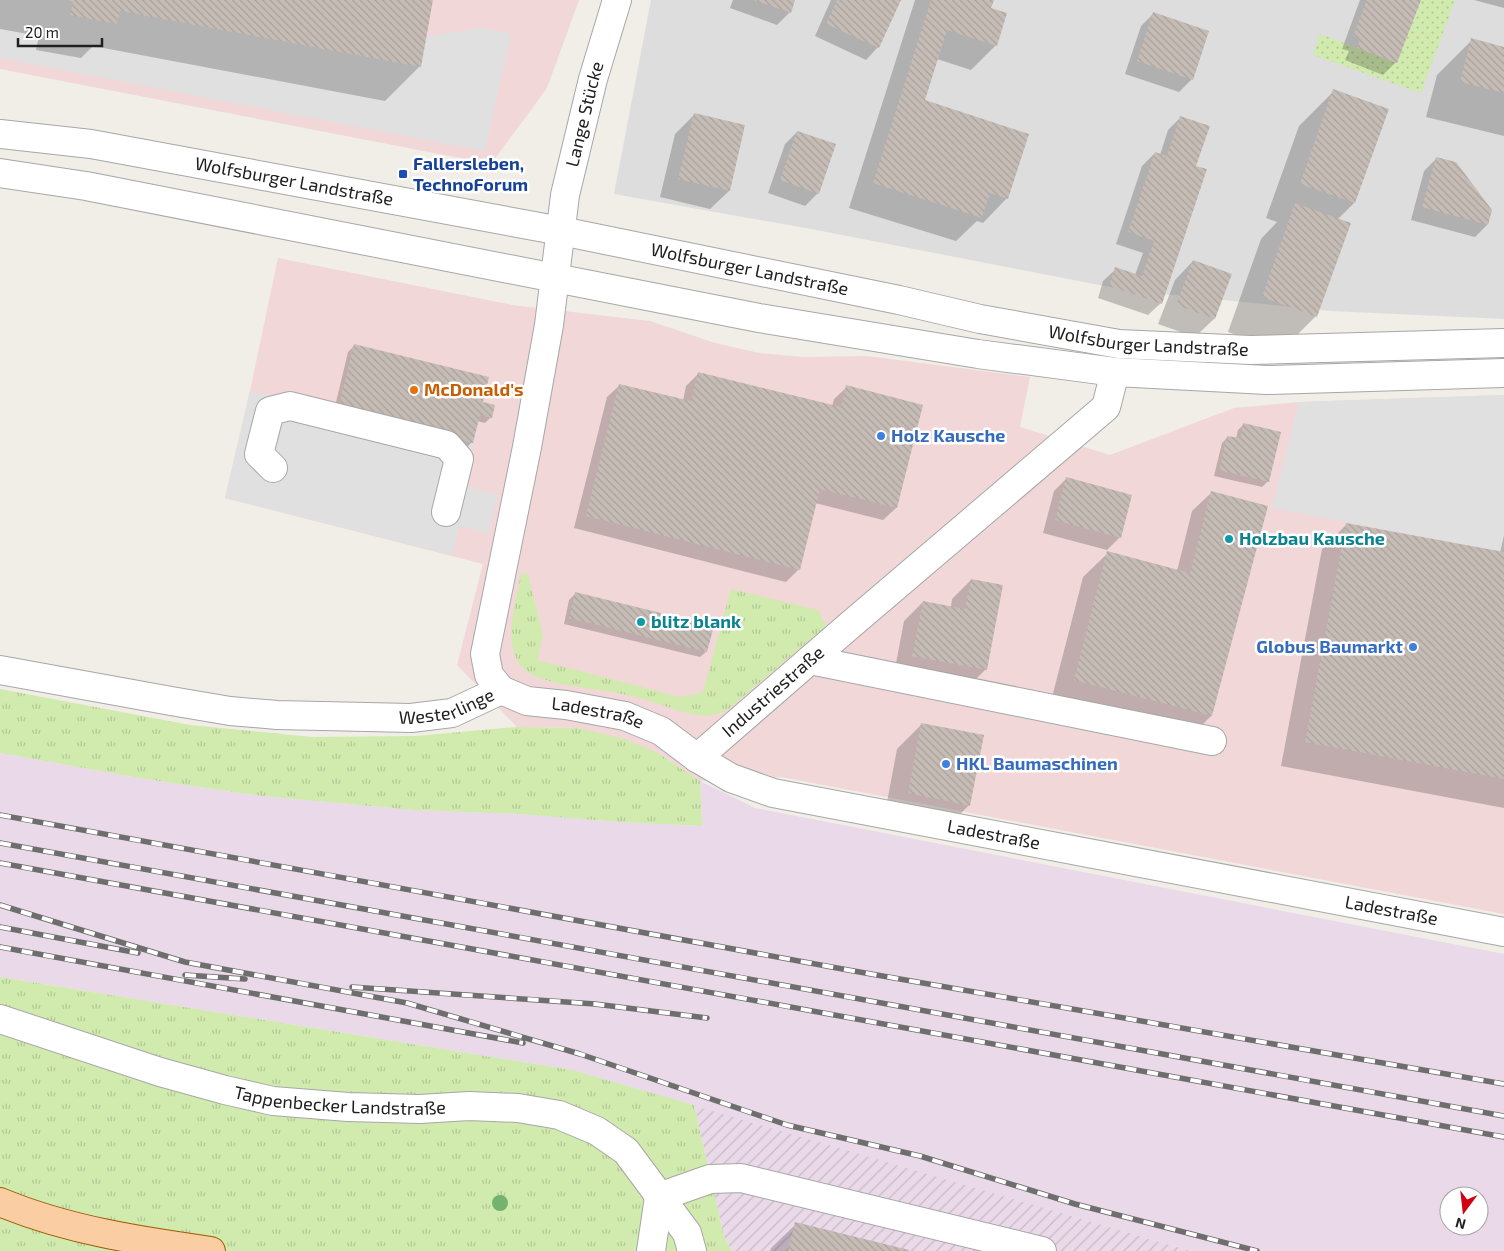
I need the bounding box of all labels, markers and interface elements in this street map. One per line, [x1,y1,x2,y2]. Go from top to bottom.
scale bar [18,15,101,47]
text: 20 m [25,23,59,41]
street label: Lange Stücke [560,58,608,169]
street label: Wolfsburger Landstraße [193,151,395,210]
place label: Fallersleben, TechnoForum [413,152,528,195]
marker: Fallersleben, TechnoForum [397,168,409,180]
street label: Wolfsburger Landstraße [649,238,851,299]
street label: Wolfsburger Landstraße [1047,320,1249,360]
place label: McDonald's [424,378,524,400]
marker: McDonald's [408,384,420,396]
place label: Holz Kausche [891,424,1005,446]
marker: Holz Kausche [875,430,887,442]
place label: Holzbau Kausche [1239,527,1385,549]
marker: Holzbau Kausche [1223,533,1235,545]
place label: blitz blank [651,610,741,632]
marker: blitz blank [635,616,647,628]
place label: Globus Baumarkt [1256,635,1404,657]
street label: Industriestraße [717,641,828,741]
marker: Globus Baumarkt [1407,641,1419,653]
street label: Westerlinge [398,683,497,728]
street label: Ladestraße [551,692,648,733]
place label: HKL Baumaschinen [956,752,1118,774]
marker: HKL Baumaschinen [940,758,952,770]
street label: Ladestraße [945,814,1042,854]
street label: Ladestraße [1343,890,1440,929]
street label: Tappenbecker Landstraße [232,1080,446,1119]
north arrow [1439,1186,1489,1236]
text: N [1453,1215,1468,1234]

